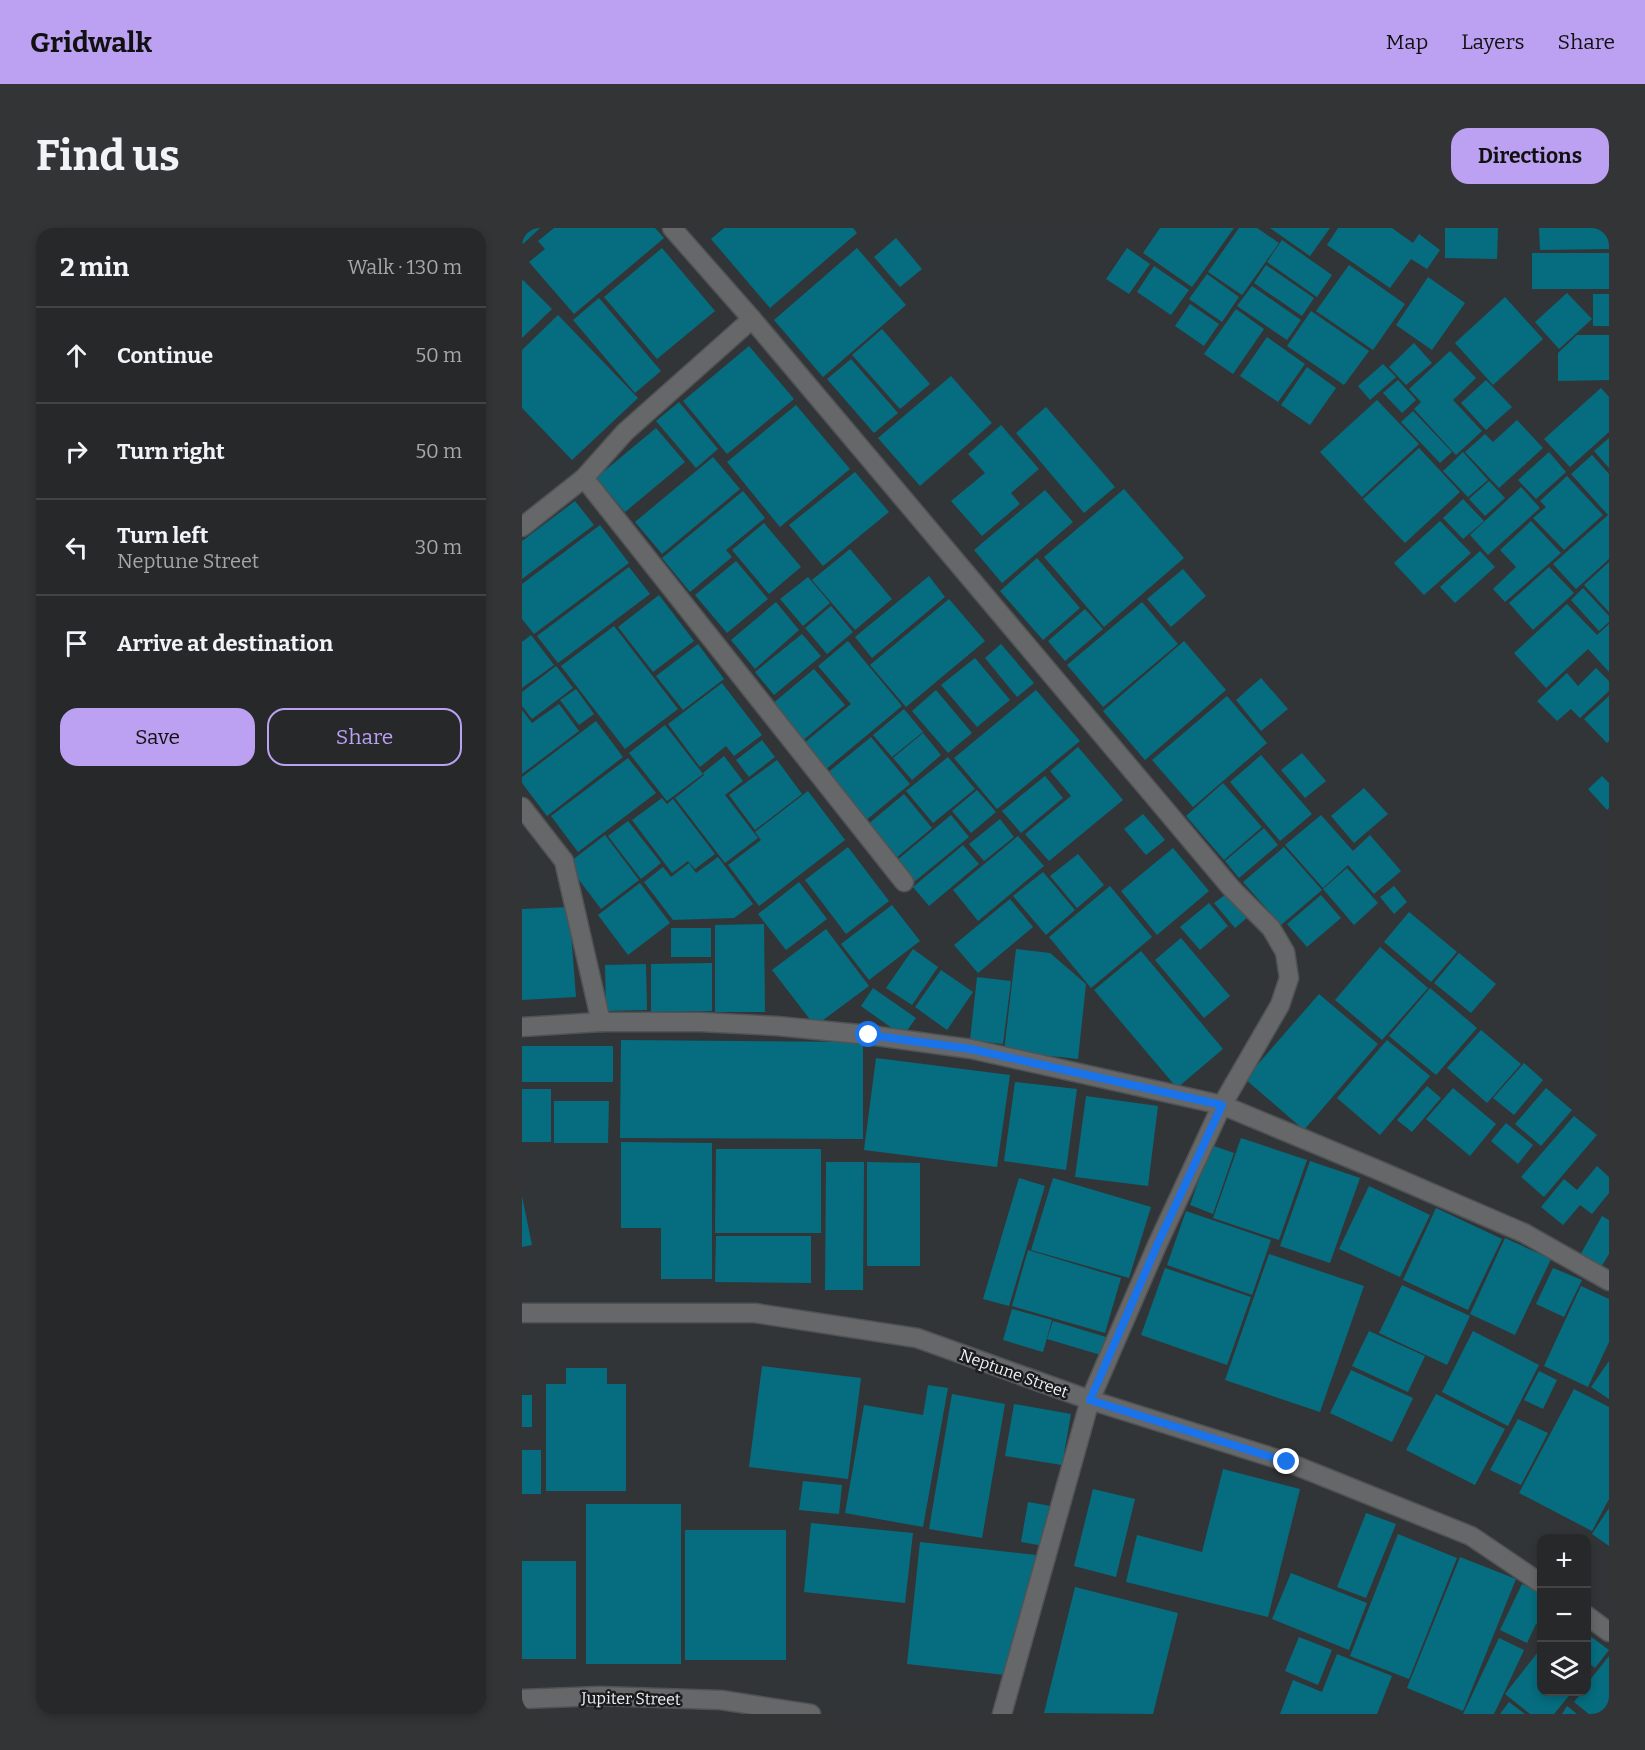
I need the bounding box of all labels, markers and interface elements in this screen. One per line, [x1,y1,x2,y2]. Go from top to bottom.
text: Gridwalk [30,26,152,59]
text: Map [1386,29,1428,55]
text: Layers [1461,29,1525,55]
text: Share [1558,29,1615,55]
button: Directions [1451,128,1609,184]
text: Find us [36,131,180,181]
text: 2 min [60,252,129,283]
text: Walk · 130 m [348,255,462,279]
icon: ahead [60,339,93,372]
text: Continue [117,342,213,369]
text: 50 m [415,343,462,367]
icon: right [60,435,93,468]
text: Turn right [117,438,225,465]
text: 50 m [415,439,462,463]
text: Turn left [117,522,209,549]
icon: left [60,531,93,564]
text: 30 m [415,535,462,559]
text: Neptune Street [117,549,259,573]
icon: arrive [60,627,93,660]
text: Arrive at destination [117,630,333,657]
button: Save [60,708,255,766]
button: Share [267,708,462,766]
route start [855,1021,881,1047]
street label: Neptune Street [957,1345,1071,1402]
route end [1273,1448,1299,1474]
map controls [1537,1534,1591,1696]
button: + [1537,1534,1591,1588]
button: − [1537,1588,1591,1642]
button: layers [1537,1642,1591,1696]
street label: Jupiter Street [580,1688,681,1709]

